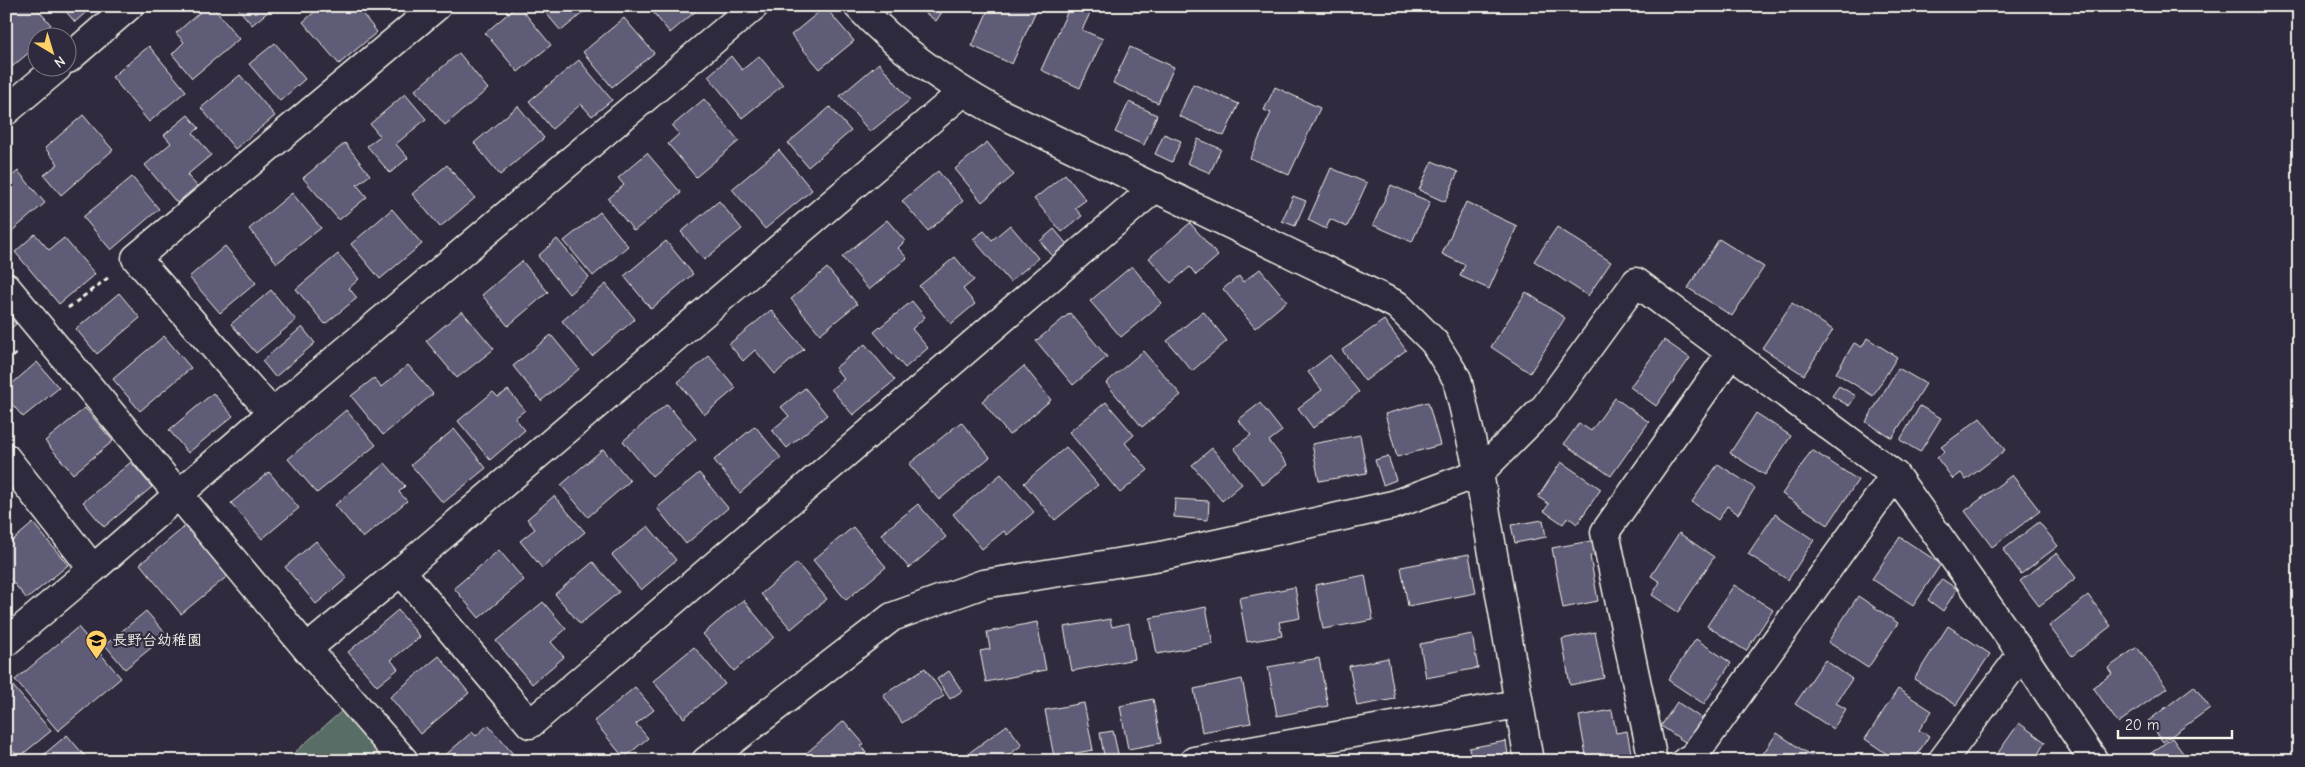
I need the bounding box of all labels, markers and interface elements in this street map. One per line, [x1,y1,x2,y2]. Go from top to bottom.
north arrow [28,28,78,78]
text: N [51,52,69,71]
school or university icon: 長野台幼稚園 [84,628,108,659]
place label: 長野台幼稚園 [112,631,202,649]
scale bar [2118,707,2231,739]
text: 20 m [2125,716,2159,734]

